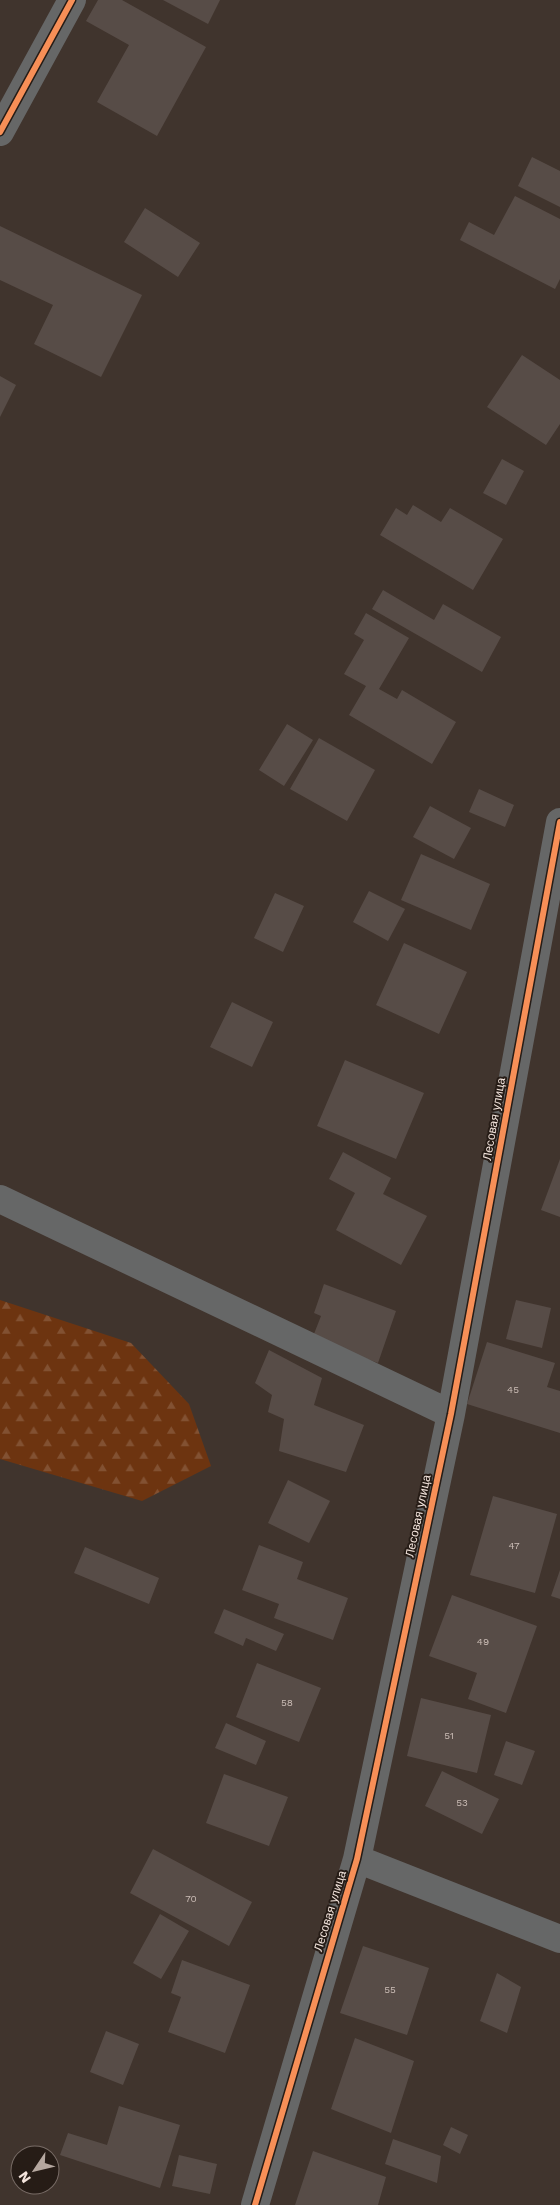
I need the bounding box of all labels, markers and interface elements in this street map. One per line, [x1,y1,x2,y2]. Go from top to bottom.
street label: Лесовая улица [480,1076,508,1162]
house number: 45 [507,1384,519,1395]
street label: Лесовая улица [402,1473,434,1558]
house number: 47 [508,1540,520,1551]
house number: 49 [477,1636,489,1647]
house number: 58 [281,1697,293,1708]
house number: 51 [444,1730,454,1741]
house number: 53 [456,1797,468,1808]
street label: Лесовая улица [311,1869,349,1953]
house number: 70 [185,1893,197,1904]
house number: 55 [384,1984,396,1995]
north arrow [10,2145,60,2195]
text: N [15,2169,34,2186]

